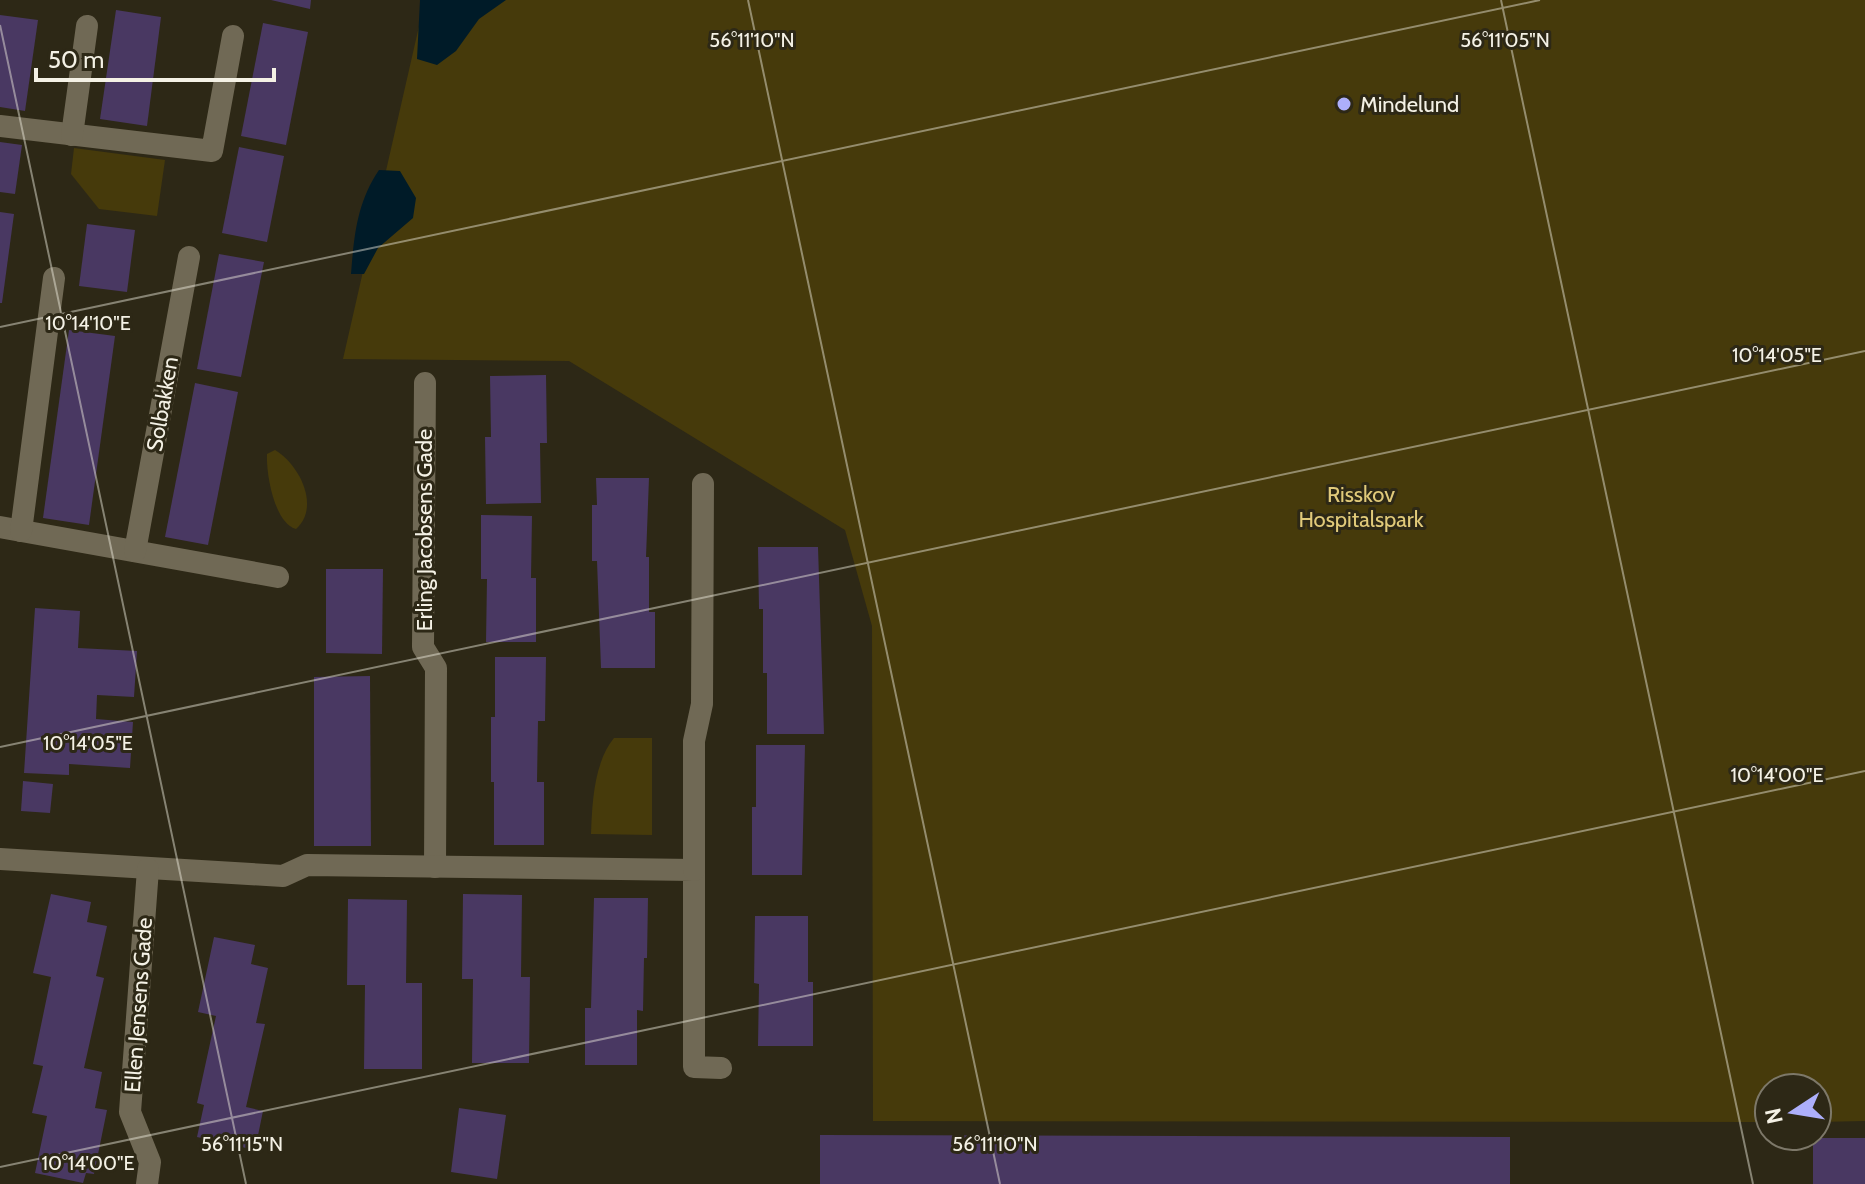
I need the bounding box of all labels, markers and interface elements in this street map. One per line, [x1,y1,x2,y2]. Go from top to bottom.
text: 56°11'10"N [709,28,795,52]
text: 56°11'05"N [1460,28,1550,52]
scale bar [36,32,274,82]
text: 50 m [48,45,104,74]
place label: Mindelund [1360,91,1459,118]
marker: Mindelund [1335,95,1353,113]
text: 10°14'10"E [45,311,131,335]
text: 10°14'05"E [1732,343,1822,367]
street label: Solbakken [141,355,184,454]
street label: Erling Jacobsens Gade [411,429,438,631]
park label: Risskov Hospitalspark [1298,481,1424,533]
text: 10°14'05"E [43,731,133,755]
text: 10°14'00"E [1730,763,1824,787]
street label: Ellen Jensens Gade [119,917,158,1093]
north arrow [1753,1072,1833,1152]
text: N [1759,1106,1789,1126]
text: 56°11'15"N [201,1132,283,1156]
text: 56°11'10"N [952,1132,1038,1156]
text: 10°14'00"E [41,1151,135,1175]

